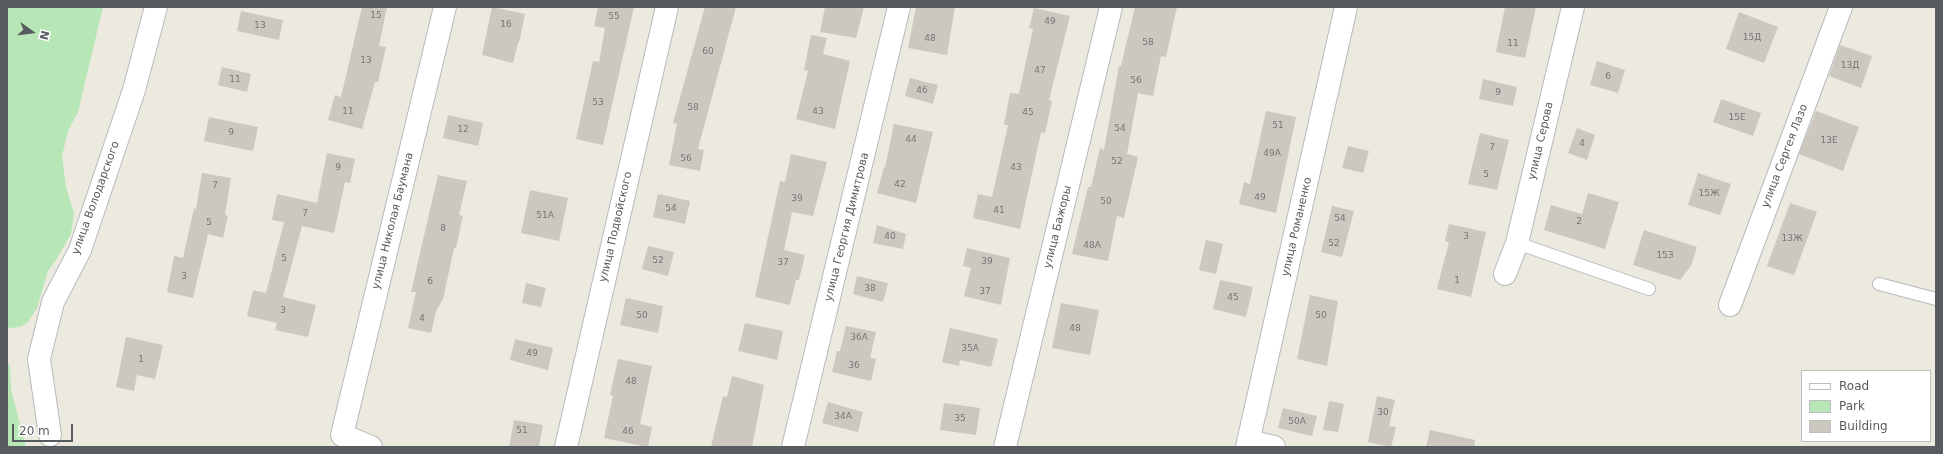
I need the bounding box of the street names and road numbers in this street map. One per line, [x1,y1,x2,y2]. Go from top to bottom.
street label: улица Серова [1526,101,1556,181]
street label: улица Сергея Лазо [1759,102,1811,210]
street label: улица Володарского [69,139,123,257]
street label: улица Николая Баумана [370,151,416,291]
street label: улица Георгия Димитрова [822,151,872,303]
street label: улица Подвойского [597,170,635,284]
street label: улица Романенко [1279,176,1315,278]
street label: улица Бажоры [1041,184,1075,270]

